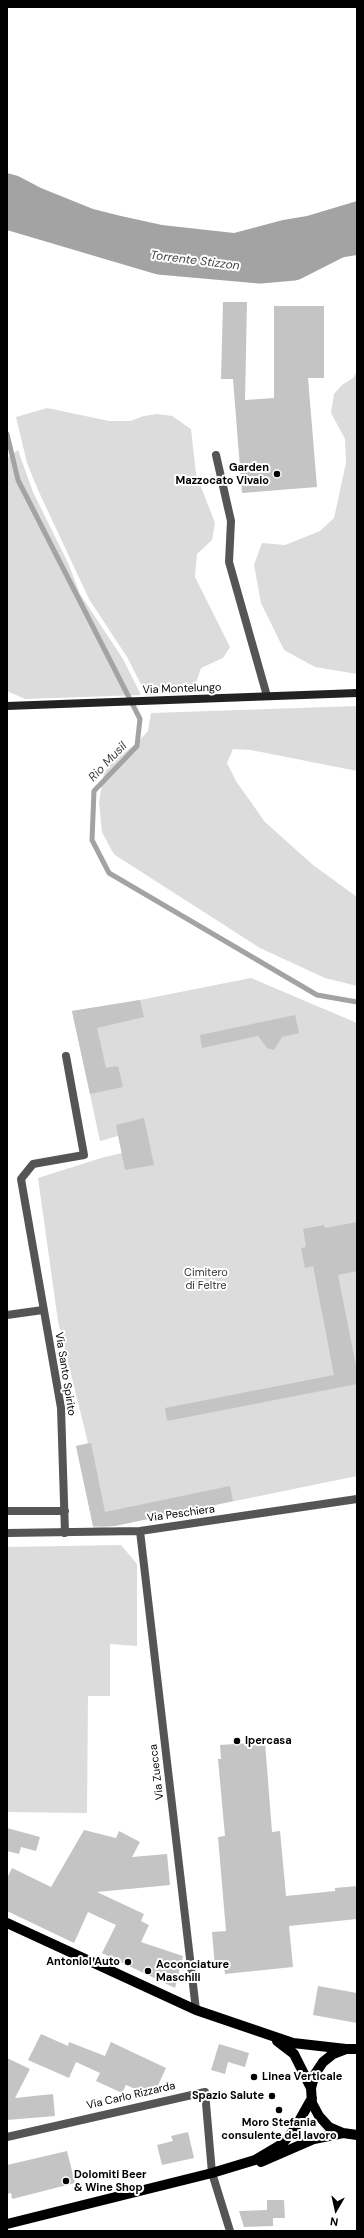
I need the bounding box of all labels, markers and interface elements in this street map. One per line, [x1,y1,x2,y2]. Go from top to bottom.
water label: Torrente Stizzon [150,248,240,274]
place label: Garden Mazzocato Vivaio [176,461,269,487]
marker: Garden Mazzocato Vivaio [272,469,282,479]
street label: Via Montelungo [142,681,222,697]
water label: Rio Musil [86,739,130,785]
park label: Cimitero di Feltre [184,1266,228,1292]
street label: Via Santo Spirito [52,1331,78,1417]
street label: Via Peschiera [146,1503,216,1525]
place label: Ipercasa [245,1734,292,1748]
marker: Ipercasa [232,1736,242,1746]
street label: Via Zuecca [147,1743,167,1801]
place label: Antoniol Auto [46,1955,120,1969]
marker: Antoniol Auto [123,1957,133,1967]
place label: Acconciature Maschili [156,1958,229,1984]
marker: Acconciature Maschili [143,1966,153,1976]
place label: Linea Verticale [262,2070,342,2084]
marker: Linea Verticale [249,2072,259,2082]
street label: Via Carlo Rizzarda [85,2079,177,2113]
place label: Spazio Salute [192,2089,264,2103]
marker: Spazio Salute [267,2091,277,2101]
marker: Moro Stefania consulente del lavoro [274,2105,284,2115]
place label: Moro Stefania consulente del lavoro [221,2116,337,2142]
place label: Dolomiti Beer & Wine Shop [74,2168,147,2194]
marker: Dolomiti Beer & Wine Shop [61,2176,71,2186]
north arrow [316,2190,356,2230]
text: N [329,2214,339,2229]

